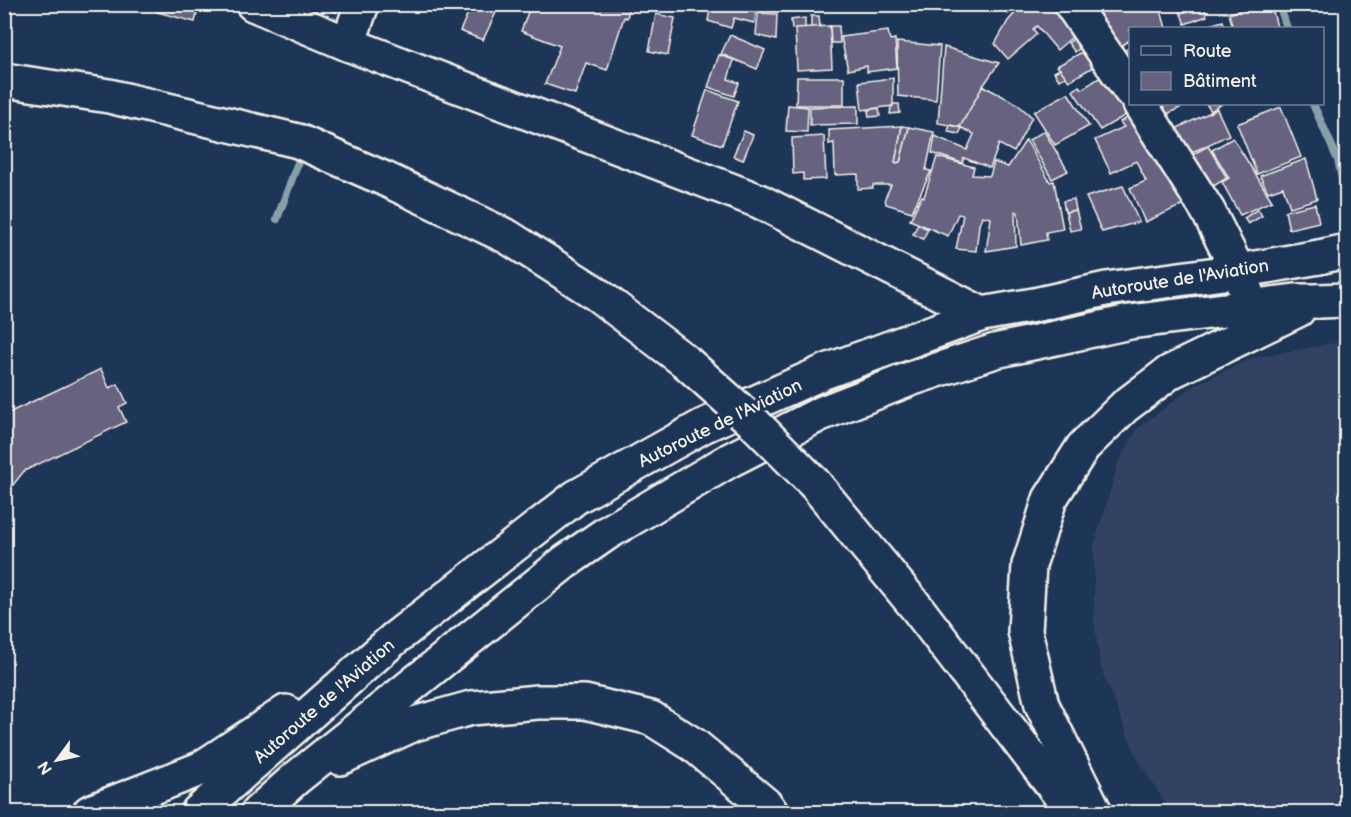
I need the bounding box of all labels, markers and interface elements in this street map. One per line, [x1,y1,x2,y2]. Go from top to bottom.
legend [1129,27,1324,105]
text: Route [1183,41,1232,62]
text: Bâtiment [1183,71,1257,92]
street label: Autoroute de l'Aviation [1090,255,1270,304]
street label: Autoroute de l'Aviation [635,375,805,472]
street label: Autoroute de l'Aviation [250,635,399,768]
north arrow [27,730,87,790]
text: N [34,757,57,778]

